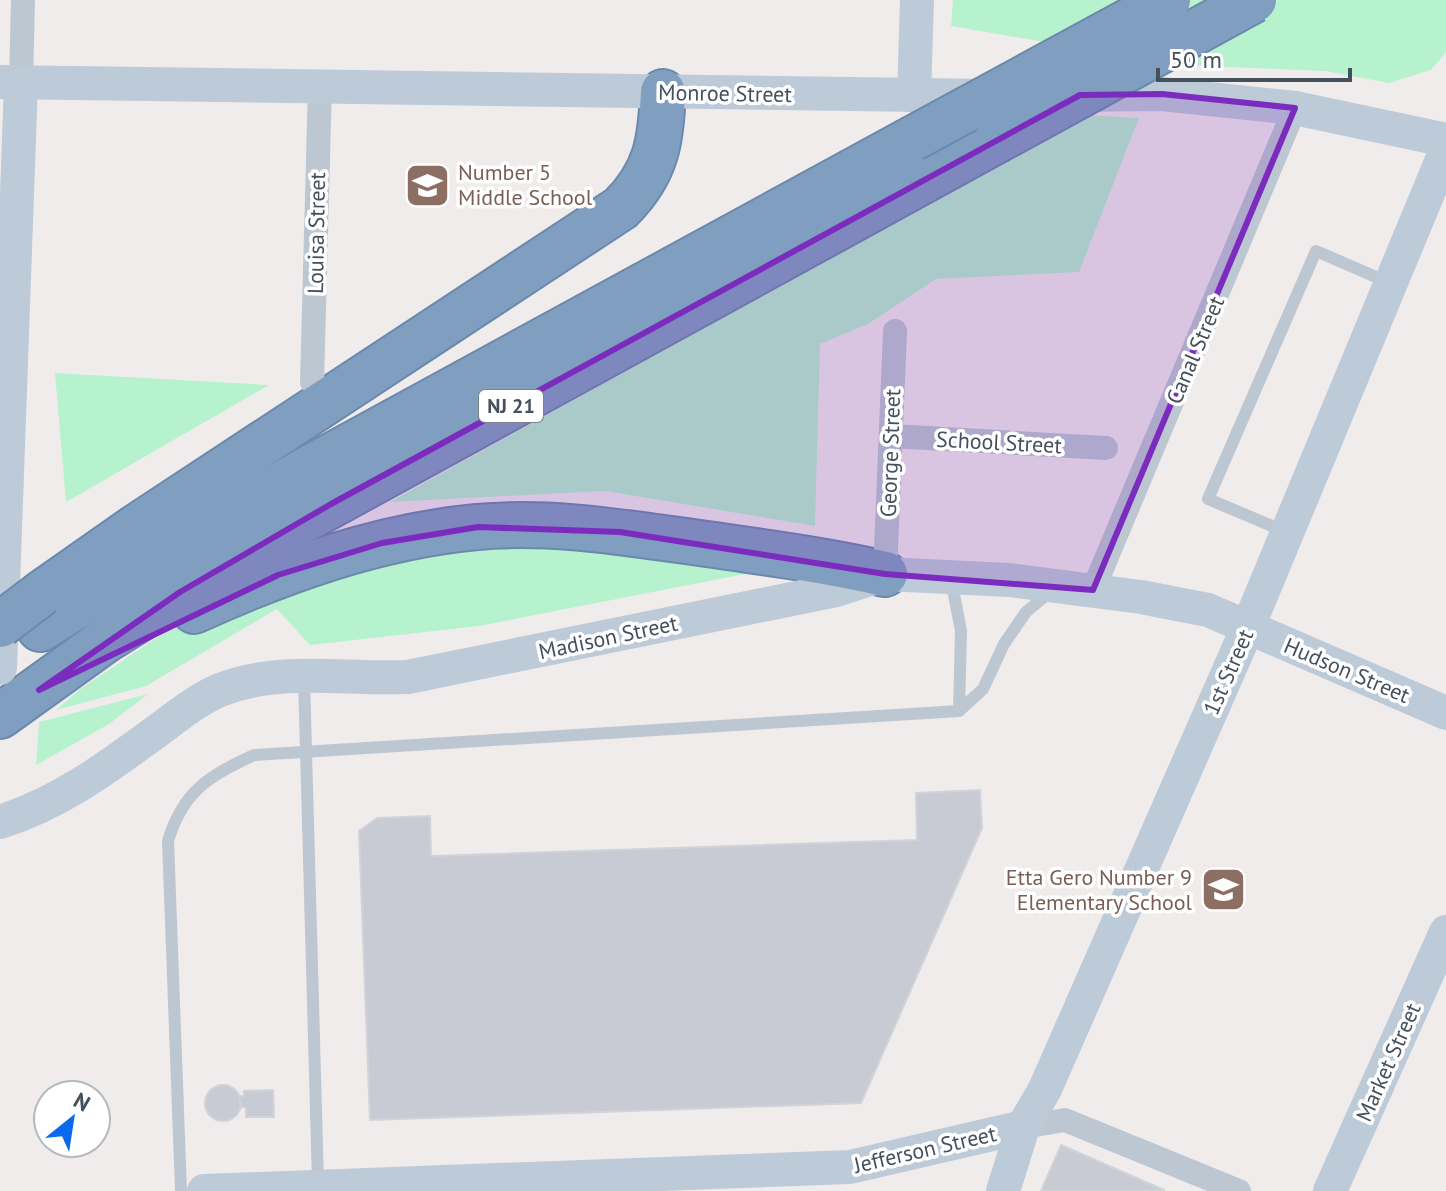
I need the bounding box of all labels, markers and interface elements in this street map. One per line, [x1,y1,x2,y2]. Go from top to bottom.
scale bar [1158,32,1350,82]
text: 50 m [1170,44,1222,75]
street label: Monroe Street [658,78,793,108]
place label: Number 5 Middle School [458,158,593,211]
school or university icon: Number 5 Middle School [403,161,451,209]
street label: Louisa Street [301,171,331,294]
street label: Canal Street [1160,291,1230,408]
street label: George Street [874,388,906,518]
road number: NJ 21 [479,390,543,422]
street label: School Street [935,425,1063,459]
street label: Madison Street [536,609,680,665]
street label: 1st Street [1197,624,1259,719]
street label: Hudson Street [1280,631,1414,709]
place label: Etta Gero Number 9 Elementary School [1006,863,1193,916]
school or university icon: Etta Gero Number 9 Elementary School [1199,866,1247,914]
street label: Market Street [1349,998,1427,1126]
north arrow [32,1079,112,1159]
text: N [69,1086,95,1117]
street label: Jefferson Street [850,1119,999,1179]

